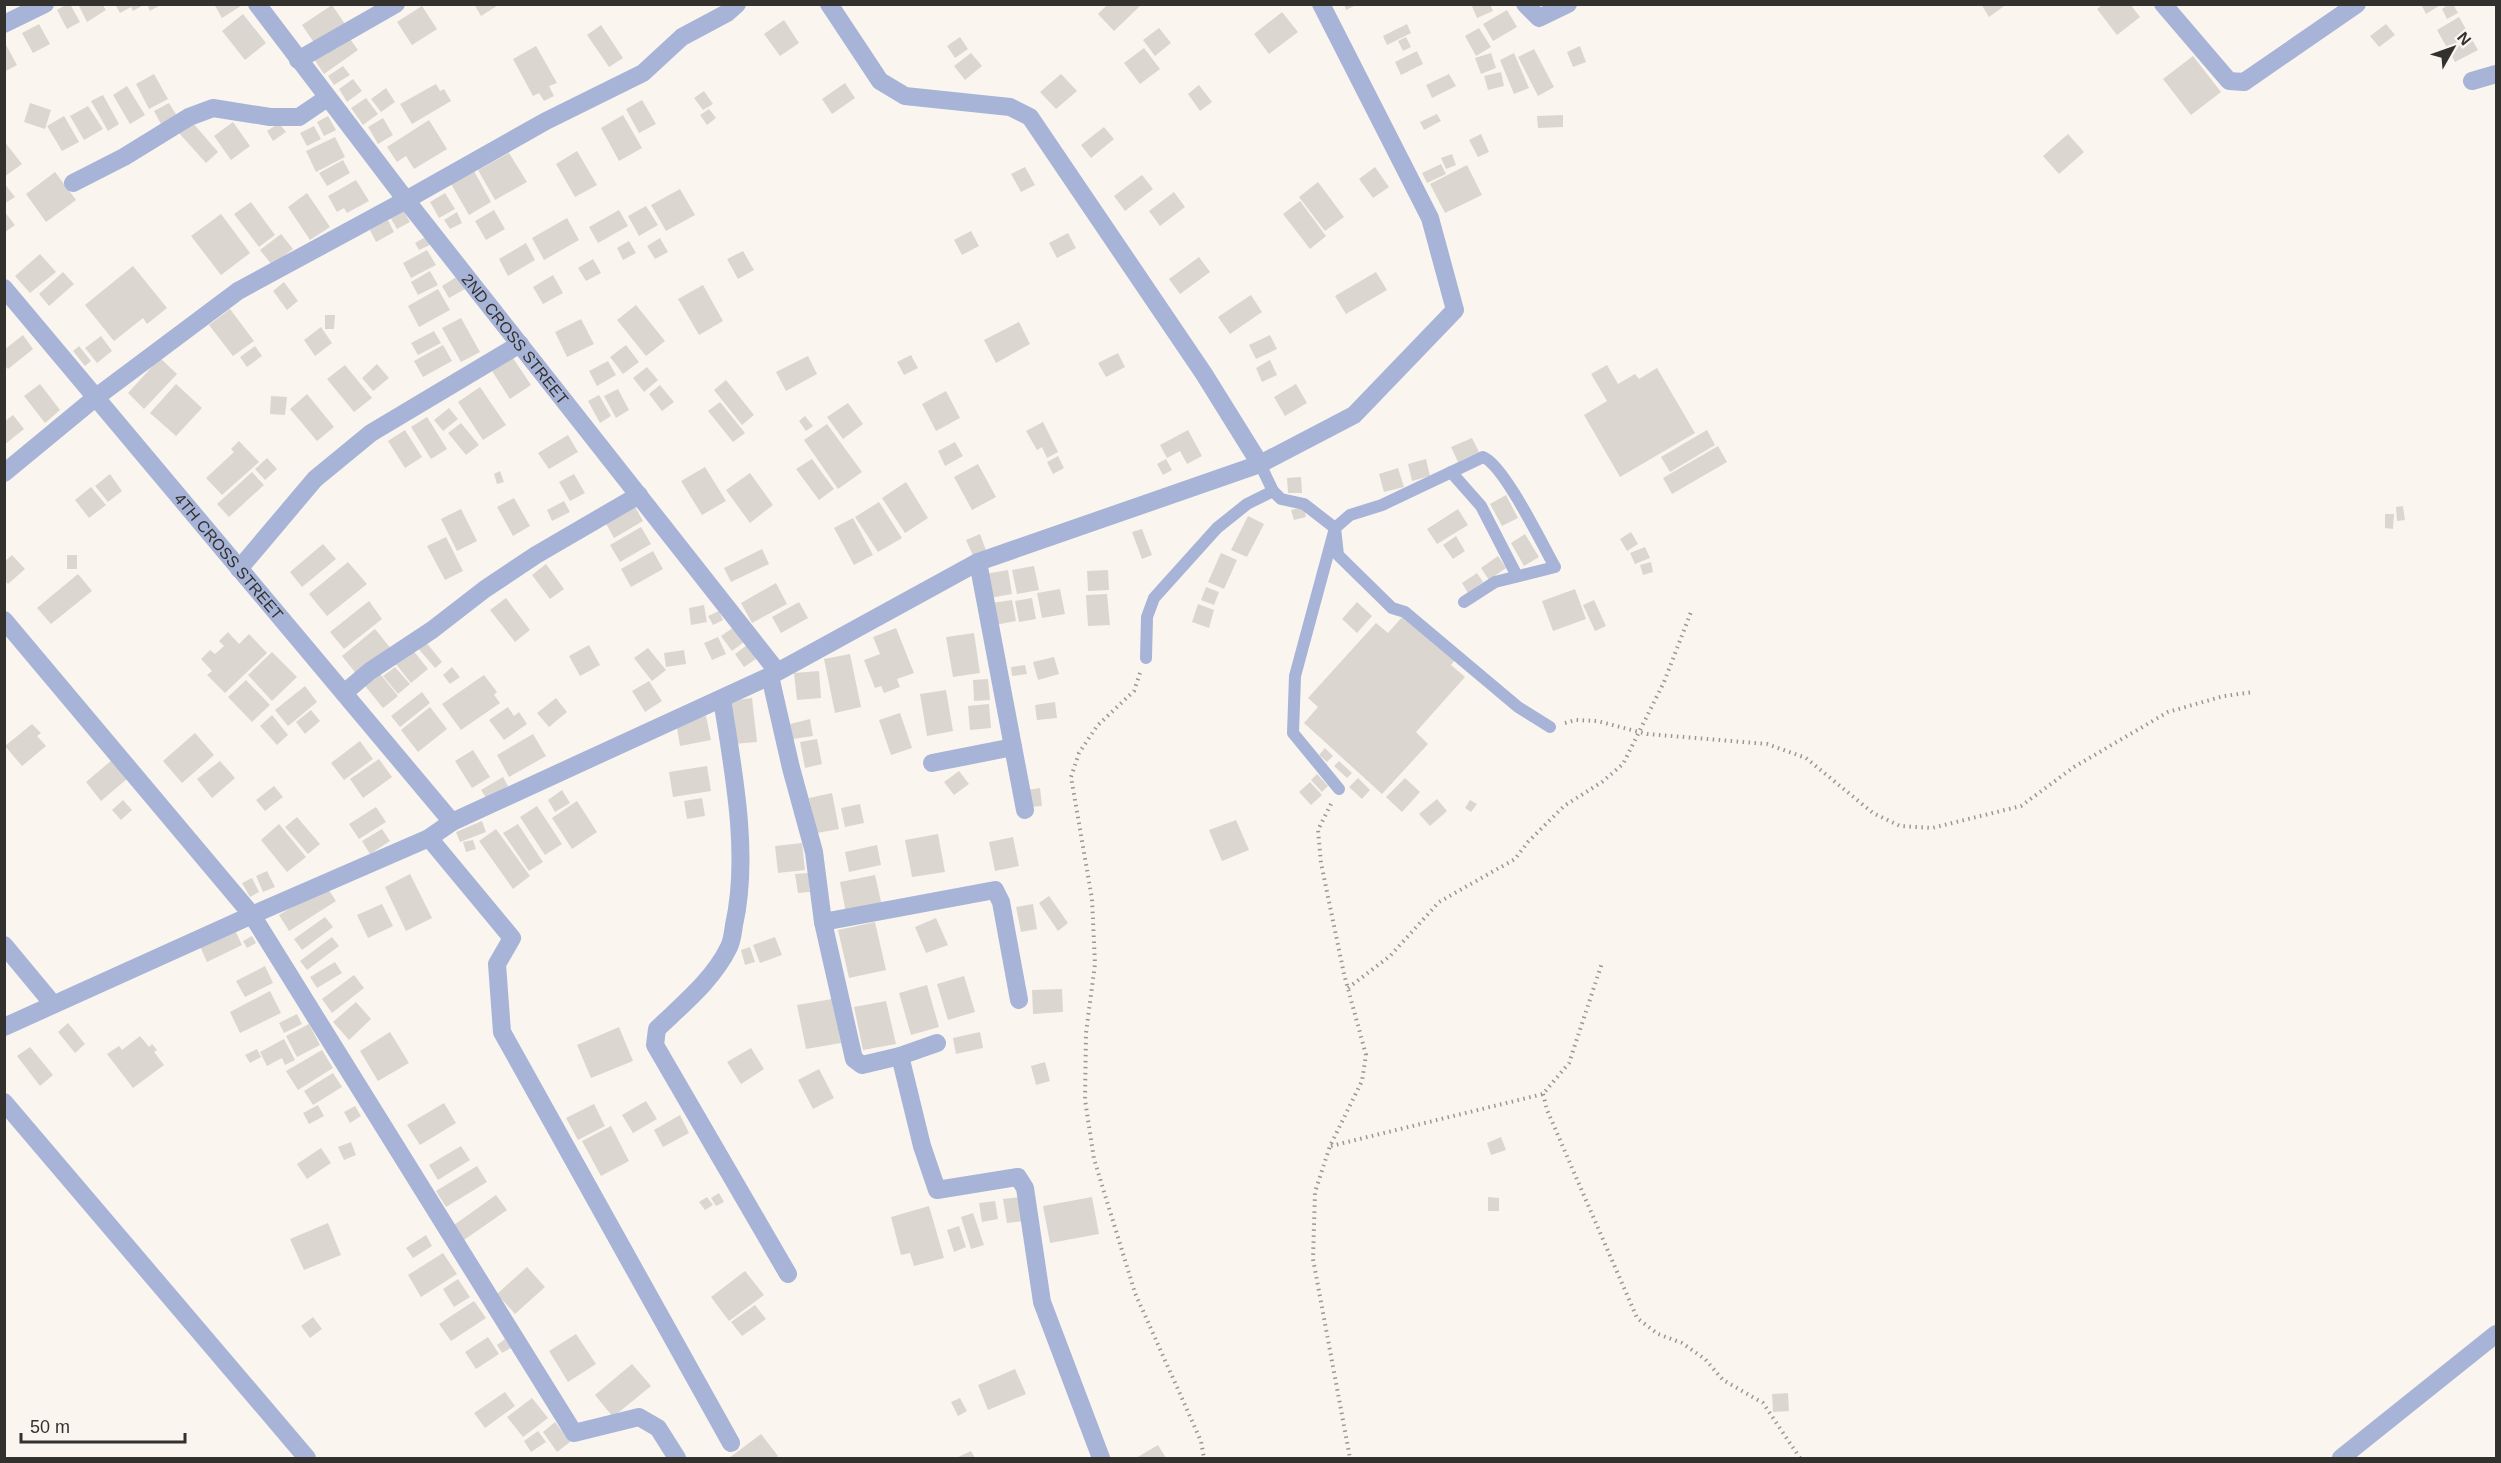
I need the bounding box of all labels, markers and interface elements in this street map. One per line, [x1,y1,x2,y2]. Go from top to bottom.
north arrow [2423,18,2483,78]
text: N [2454,29,2474,49]
street label: 2ND CROSS STREET [459,271,572,408]
street label: 4TH CROSS STREET [171,490,286,623]
scale bar [21,1406,184,1444]
text: 50 m [30,1417,70,1437]

